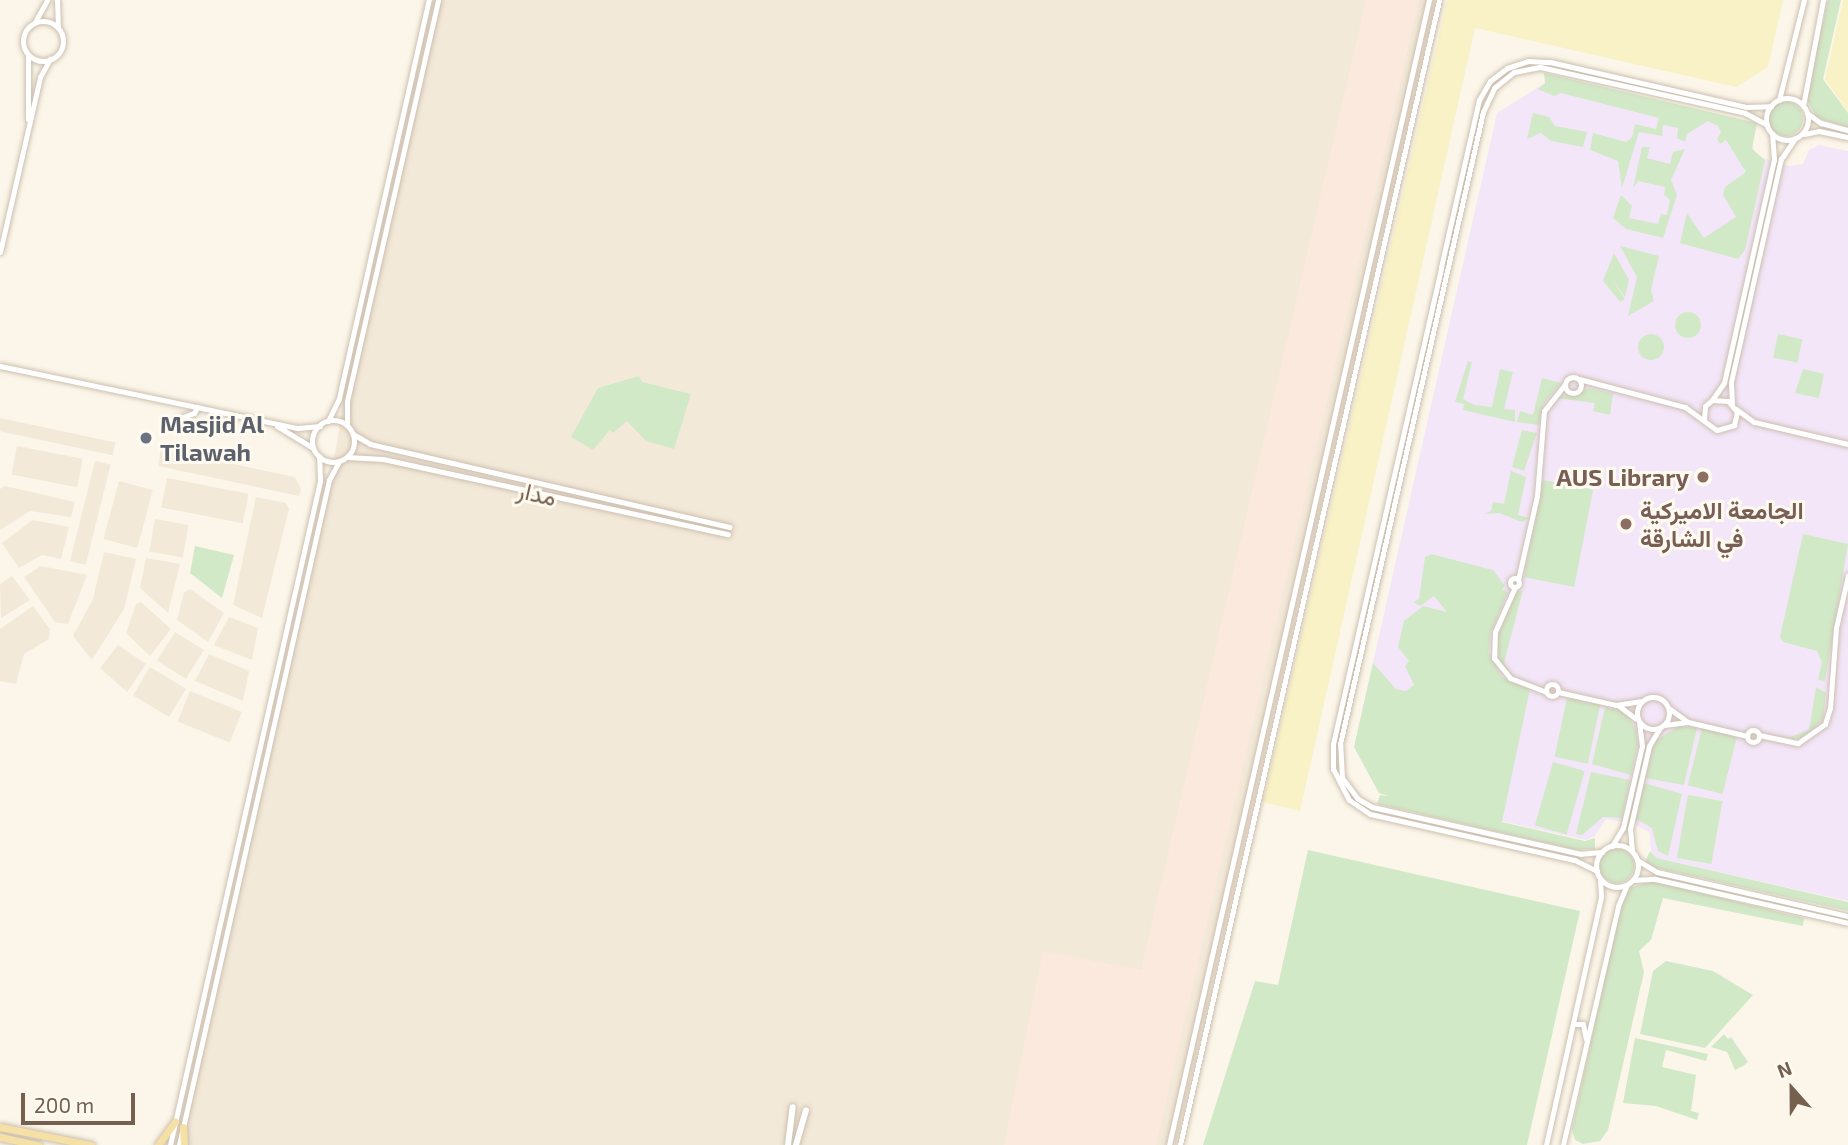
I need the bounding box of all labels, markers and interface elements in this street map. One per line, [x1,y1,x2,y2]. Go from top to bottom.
place label: Masjid Al Tilawah [160,410,265,466]
marker: Masjid Al Tilawah [138,430,154,446]
place label: AUS Library [1556,463,1689,491]
marker: AUS Library [1695,469,1711,485]
street label: مدار [515,475,559,511]
place label: الجامعة الاميركية في الشارقة [1640,496,1804,552]
marker: الجامعة الاميركية في الشارقة [1618,516,1634,532]
north arrow [1757,1054,1827,1124]
text: N [1774,1056,1795,1082]
scale bar [24,1078,138,1122]
text: 200 m [34,1092,94,1117]

